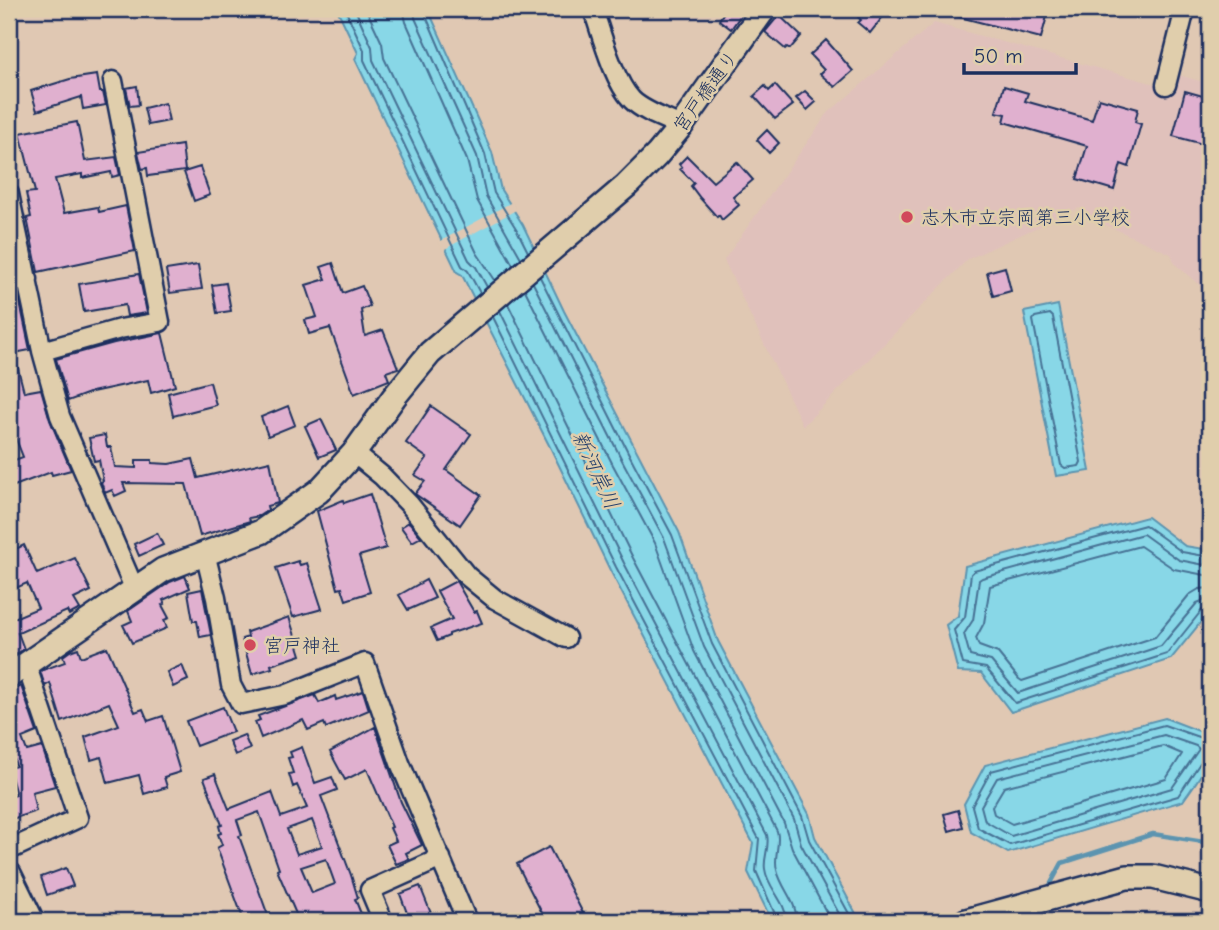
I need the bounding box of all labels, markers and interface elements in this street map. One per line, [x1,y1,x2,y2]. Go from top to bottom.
scale bar [964,32,1076,76]
text: 50 m [974,44,1023,68]
street label: 宮戸橋通り [669,47,743,136]
place label: 志木市立宗岡第三小学校 [921,207,1130,229]
marker: 志木市立宗岡第三小学校 [899,209,915,225]
water label: 新河岸川 [567,427,625,513]
place label: 宮戸神社 [264,635,340,657]
marker: 宮戸神社 [242,637,258,653]

